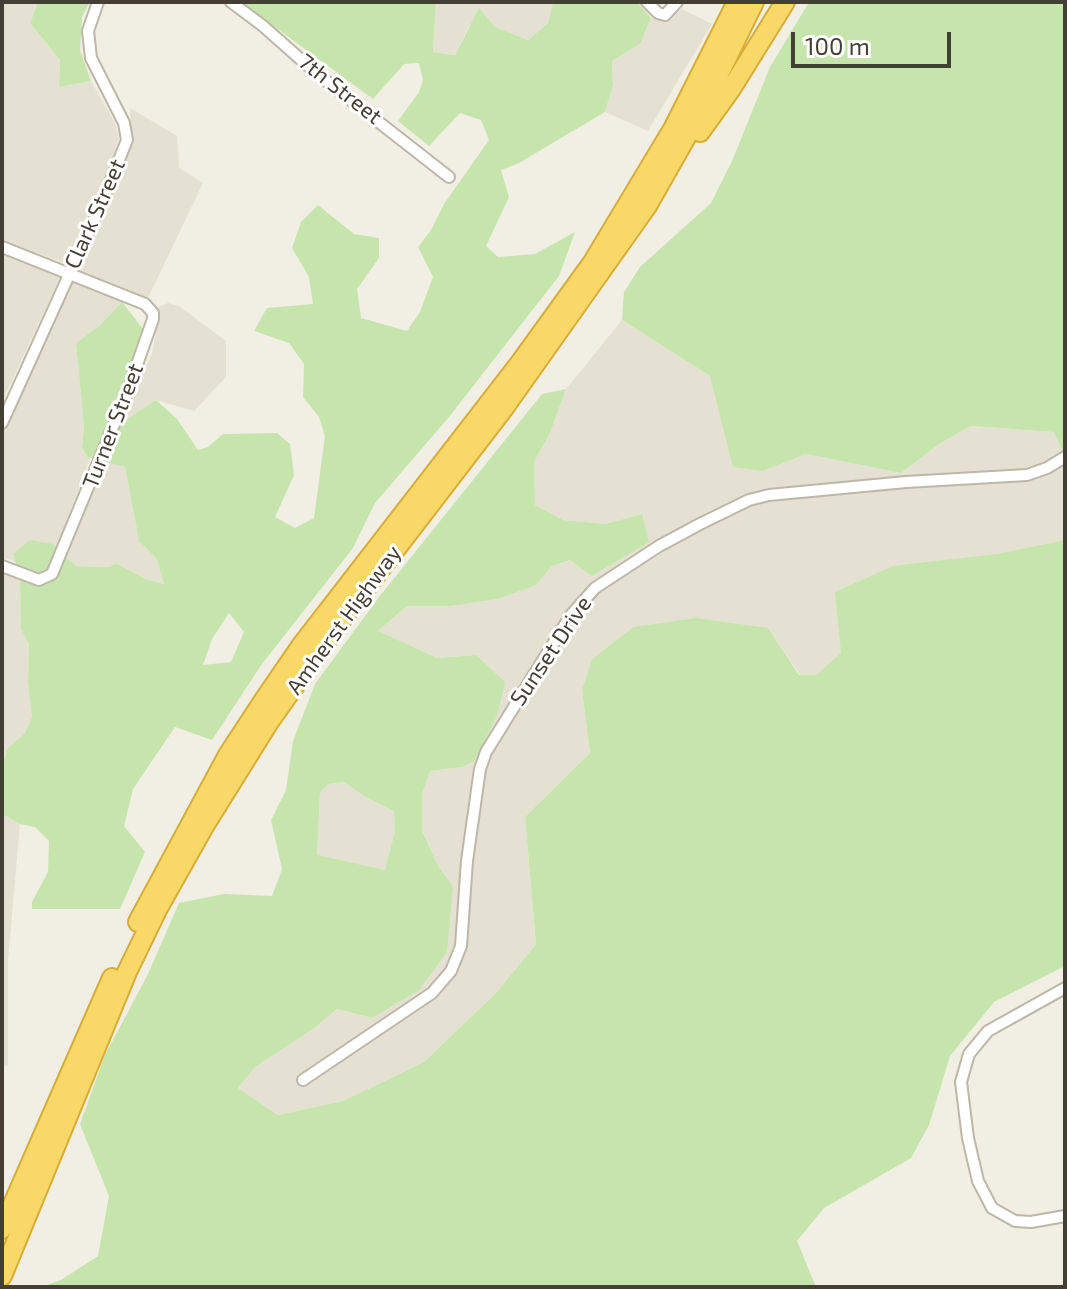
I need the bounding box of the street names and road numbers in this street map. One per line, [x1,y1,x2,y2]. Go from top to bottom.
street label: 7th Street [293,48,387,130]
street label: Clark Street [59,155,131,273]
street label: Turner Street [77,360,149,492]
street label: Amherst Highway [281,540,407,700]
street label: Sunset Drive [505,591,597,711]

